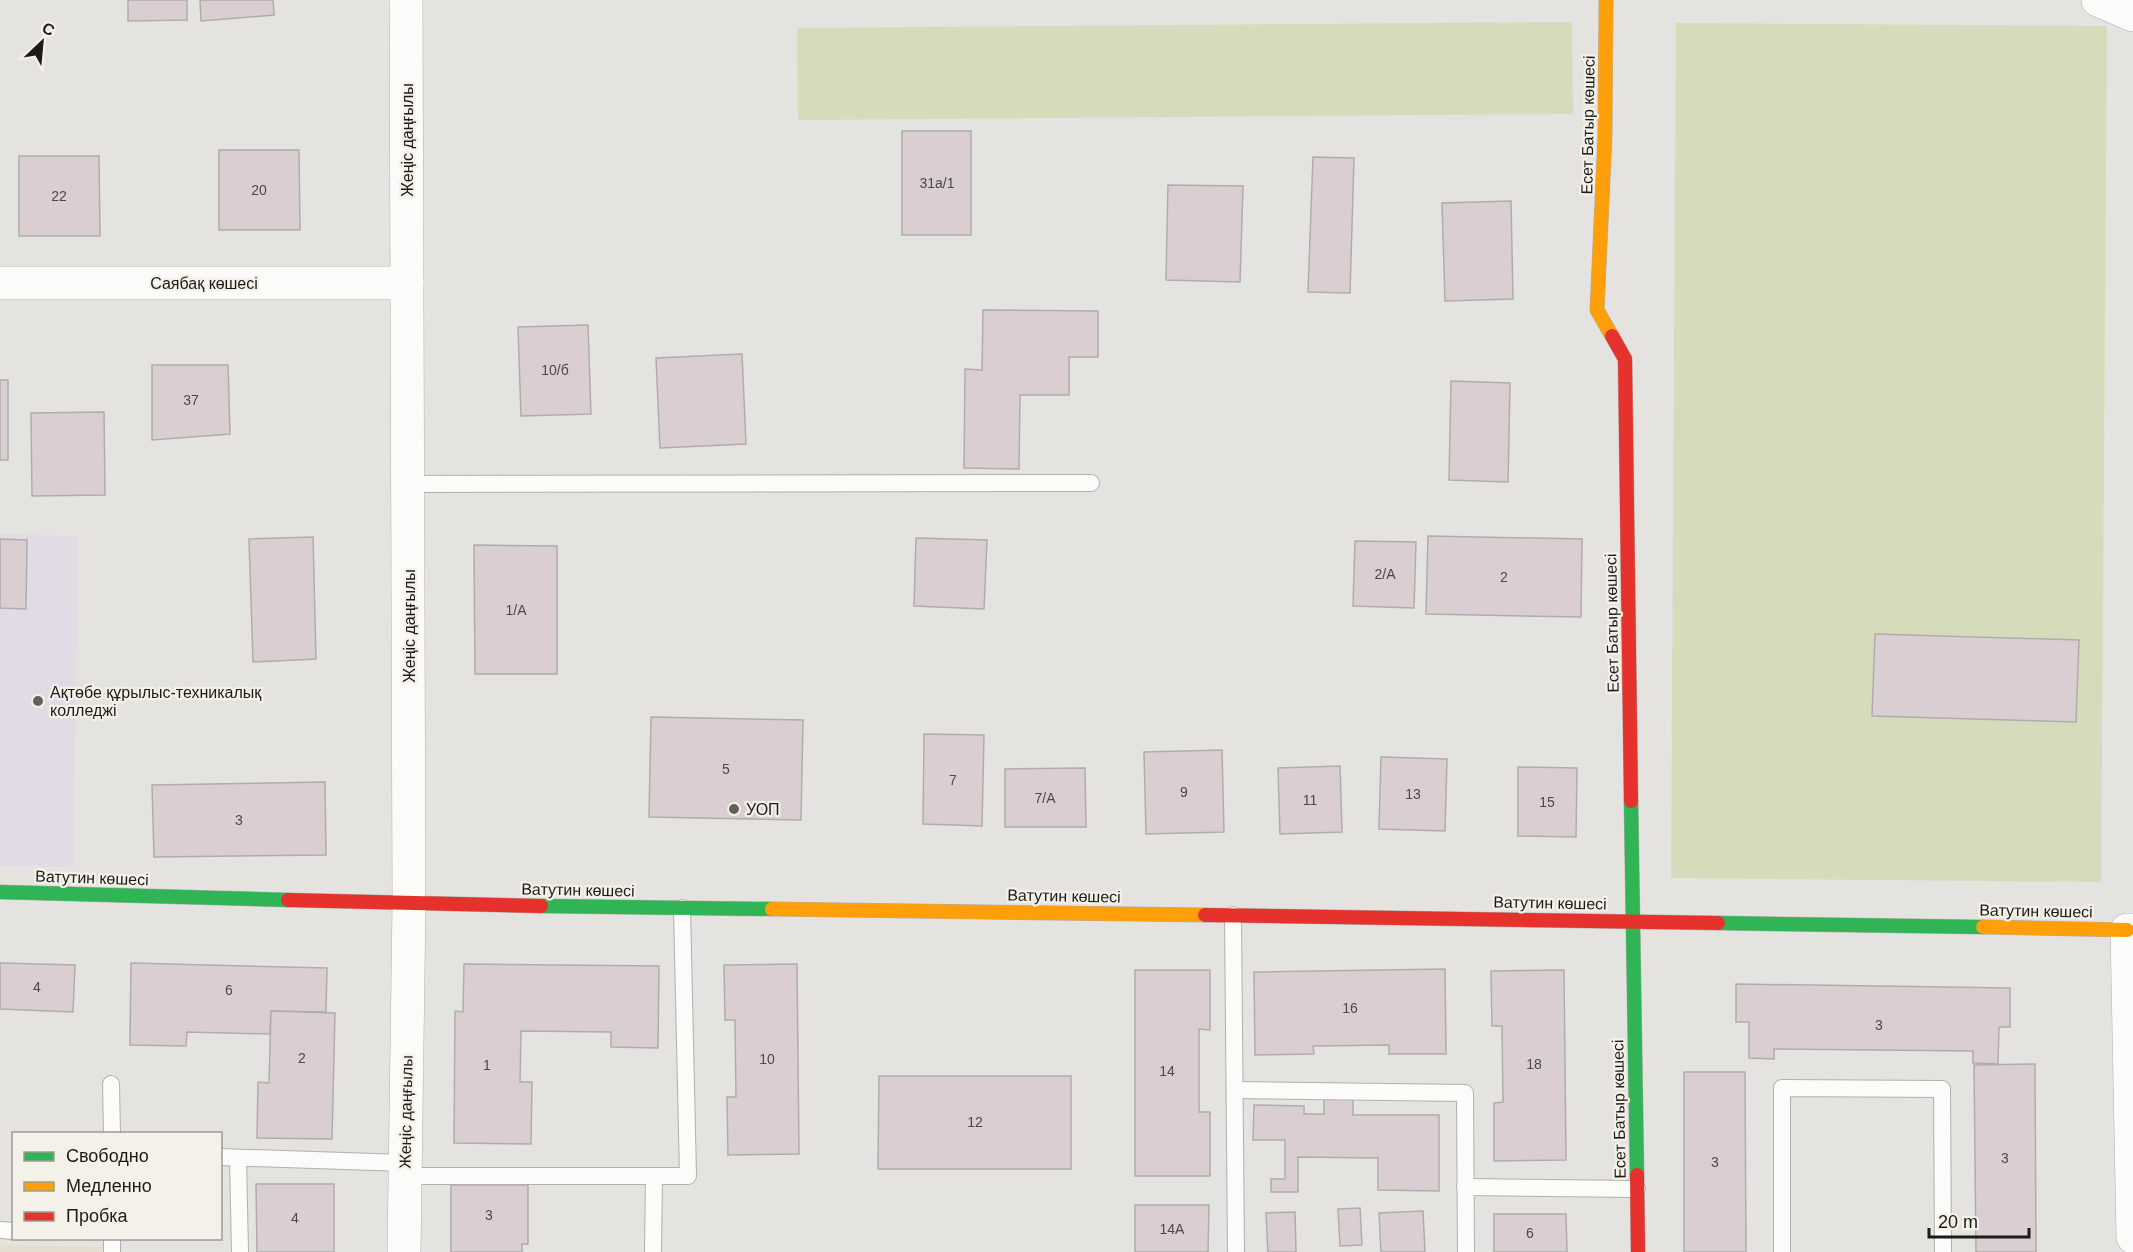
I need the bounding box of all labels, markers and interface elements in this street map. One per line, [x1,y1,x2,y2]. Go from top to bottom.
north arrow [12,12,72,72]
text: С [39,19,58,39]
street label: Есет Батыр көшесі [1578,55,1598,195]
street label: Жеңіс даңғылы [399,83,416,197]
house number: 31а/1 [919,175,955,191]
house number: 20 [251,182,267,198]
house number: 22 [51,188,67,204]
street label: Саябақ көшесі [150,275,258,292]
house number: 10/б [541,362,569,378]
house number: 37 [183,392,199,408]
street label: Есет Батыр көшесі [1602,553,1622,693]
house number: 2/А [1374,566,1396,582]
street label: Жеңіс даңғылы [401,569,418,683]
house number: 2 [1500,569,1508,585]
house number: 1/А [505,602,527,618]
place label: Ақтөбе құрылыс-техникалық колледжі [50,684,262,719]
marker: Ақтөбе құрылыс-техникалық колледжі [31,694,45,708]
house number: 5 [722,761,730,777]
house number: 7 [949,772,957,788]
house number: 9 [1180,784,1188,800]
house number: 13 [1405,786,1421,802]
house number: 7/А [1034,790,1056,806]
house number: 11 [1303,792,1317,808]
house number: 15 [1539,794,1555,810]
place label: УОП [746,801,780,818]
marker: УОП [727,802,741,816]
house number: 3 [235,812,243,828]
street label: Ватутин көшесі [35,868,149,888]
street label: Ватутин көшесі [521,881,635,899]
street label: Ватутин көшесі [1007,887,1121,905]
street label: Ватутин көшесі [1493,894,1607,912]
street label: Ватутин көшесі [1979,902,2093,920]
house number: 4 [33,979,41,995]
house number: 6 [225,982,233,998]
house number: 16 [1342,1000,1358,1016]
house number: 3 [1875,1017,1883,1033]
street label: Есет Батыр көшесі [1609,1039,1629,1179]
house number: 2 [298,1050,306,1066]
house number: 10 [759,1051,775,1067]
street label: Жеңіс даңғылы [397,1055,415,1169]
house number: 18 [1526,1056,1542,1072]
house number: 1 [483,1057,491,1073]
house number: 14 [1159,1063,1175,1079]
house number: 12 [967,1114,983,1130]
legend [12,1132,222,1240]
text: Свободно [66,1146,149,1166]
house number: 3 [2001,1150,2009,1166]
house number: 3 [1711,1154,1719,1170]
text: Медленно [66,1176,152,1196]
scale bar [1929,1201,2030,1239]
text: Пробка [66,1206,129,1226]
house number: 3 [485,1207,493,1223]
house number: 4 [291,1210,299,1226]
text: 20 m [1938,1212,1978,1232]
house number: 14А [1160,1221,1185,1237]
house number: 6 [1526,1225,1534,1241]

